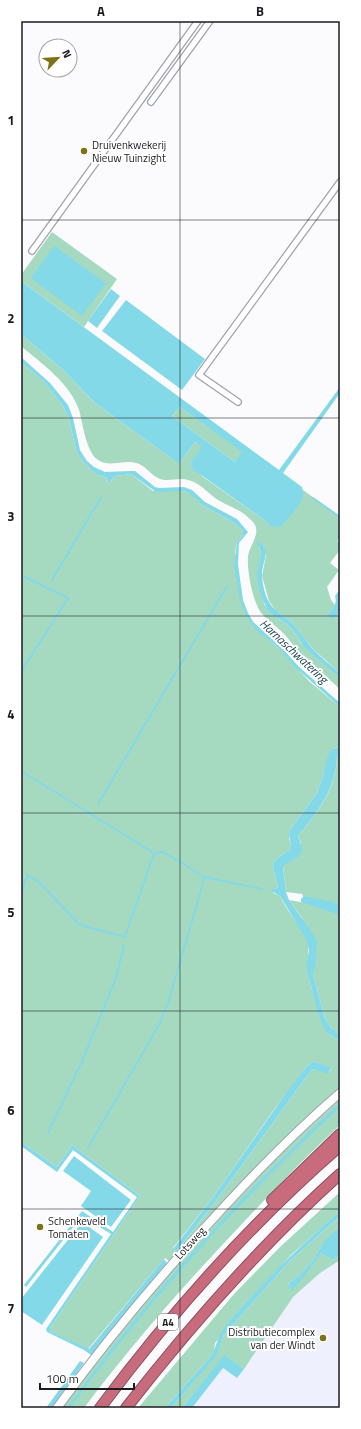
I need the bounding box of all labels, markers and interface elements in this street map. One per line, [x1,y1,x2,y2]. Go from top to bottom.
text: A [97,1,105,21]
text: B [256,1,264,21]
north arrow [38,38,78,78]
text: N [58,47,76,61]
text: 1 [7,110,15,130]
place label: Druivenkwekerij Nieuw Tuinzight [92,137,166,166]
marker: Druivenkwekerij Nieuw Tuinzight [79,146,89,156]
text: 2 [7,308,15,328]
text: 3 [7,506,15,526]
water label: Harnaschwatering [256,614,333,689]
text: 4 [7,704,15,724]
text: 5 [7,902,15,922]
text: 6 [7,1100,15,1120]
place label: Schenkeveld Tomaten [48,1213,106,1242]
marker: Schenkeveld Tomaten [35,1222,45,1232]
street label: Lotsweg [171,1223,209,1263]
text: 7 [7,1298,15,1318]
road number: A4 [158,1314,178,1330]
place label: Distributiecomplex van der Windt [228,1324,315,1353]
marker: Distributiecomplex van der Windt [318,1333,328,1343]
scale bar [40,1365,134,1391]
text: 100 m [46,1369,79,1388]

